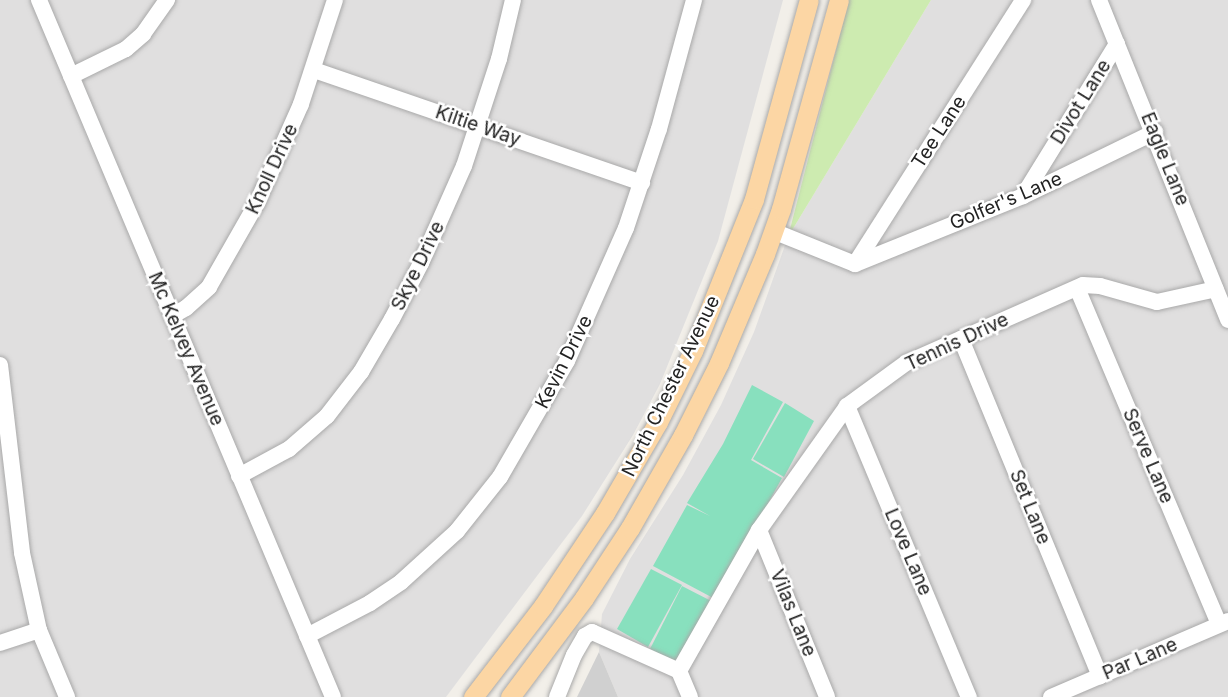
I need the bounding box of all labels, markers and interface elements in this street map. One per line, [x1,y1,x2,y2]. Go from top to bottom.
street label: Divot Lane [1046,56,1116,148]
street label: Tee Lane [907,91,971,173]
street label: Kiltie Way [432,101,524,151]
street label: Eagle Lane [1136,109,1194,209]
street label: Knoll Drive [241,120,303,218]
street label: Golfer's Lane [946,167,1066,235]
street label: Skye Drive [387,218,449,314]
street label: Mc Kelvey Avenue [143,269,229,429]
street label: North Chester Avenue [617,292,725,480]
street label: Tennis Drive [902,308,1012,376]
street label: Kevin Drive [531,312,597,412]
street label: Serve Lane [1118,405,1178,507]
street label: Set Lane [1005,466,1055,548]
street label: Love Lane [879,505,937,599]
street label: Vilas Lane [765,566,821,660]
street label: Par Lane [1099,633,1181,685]

